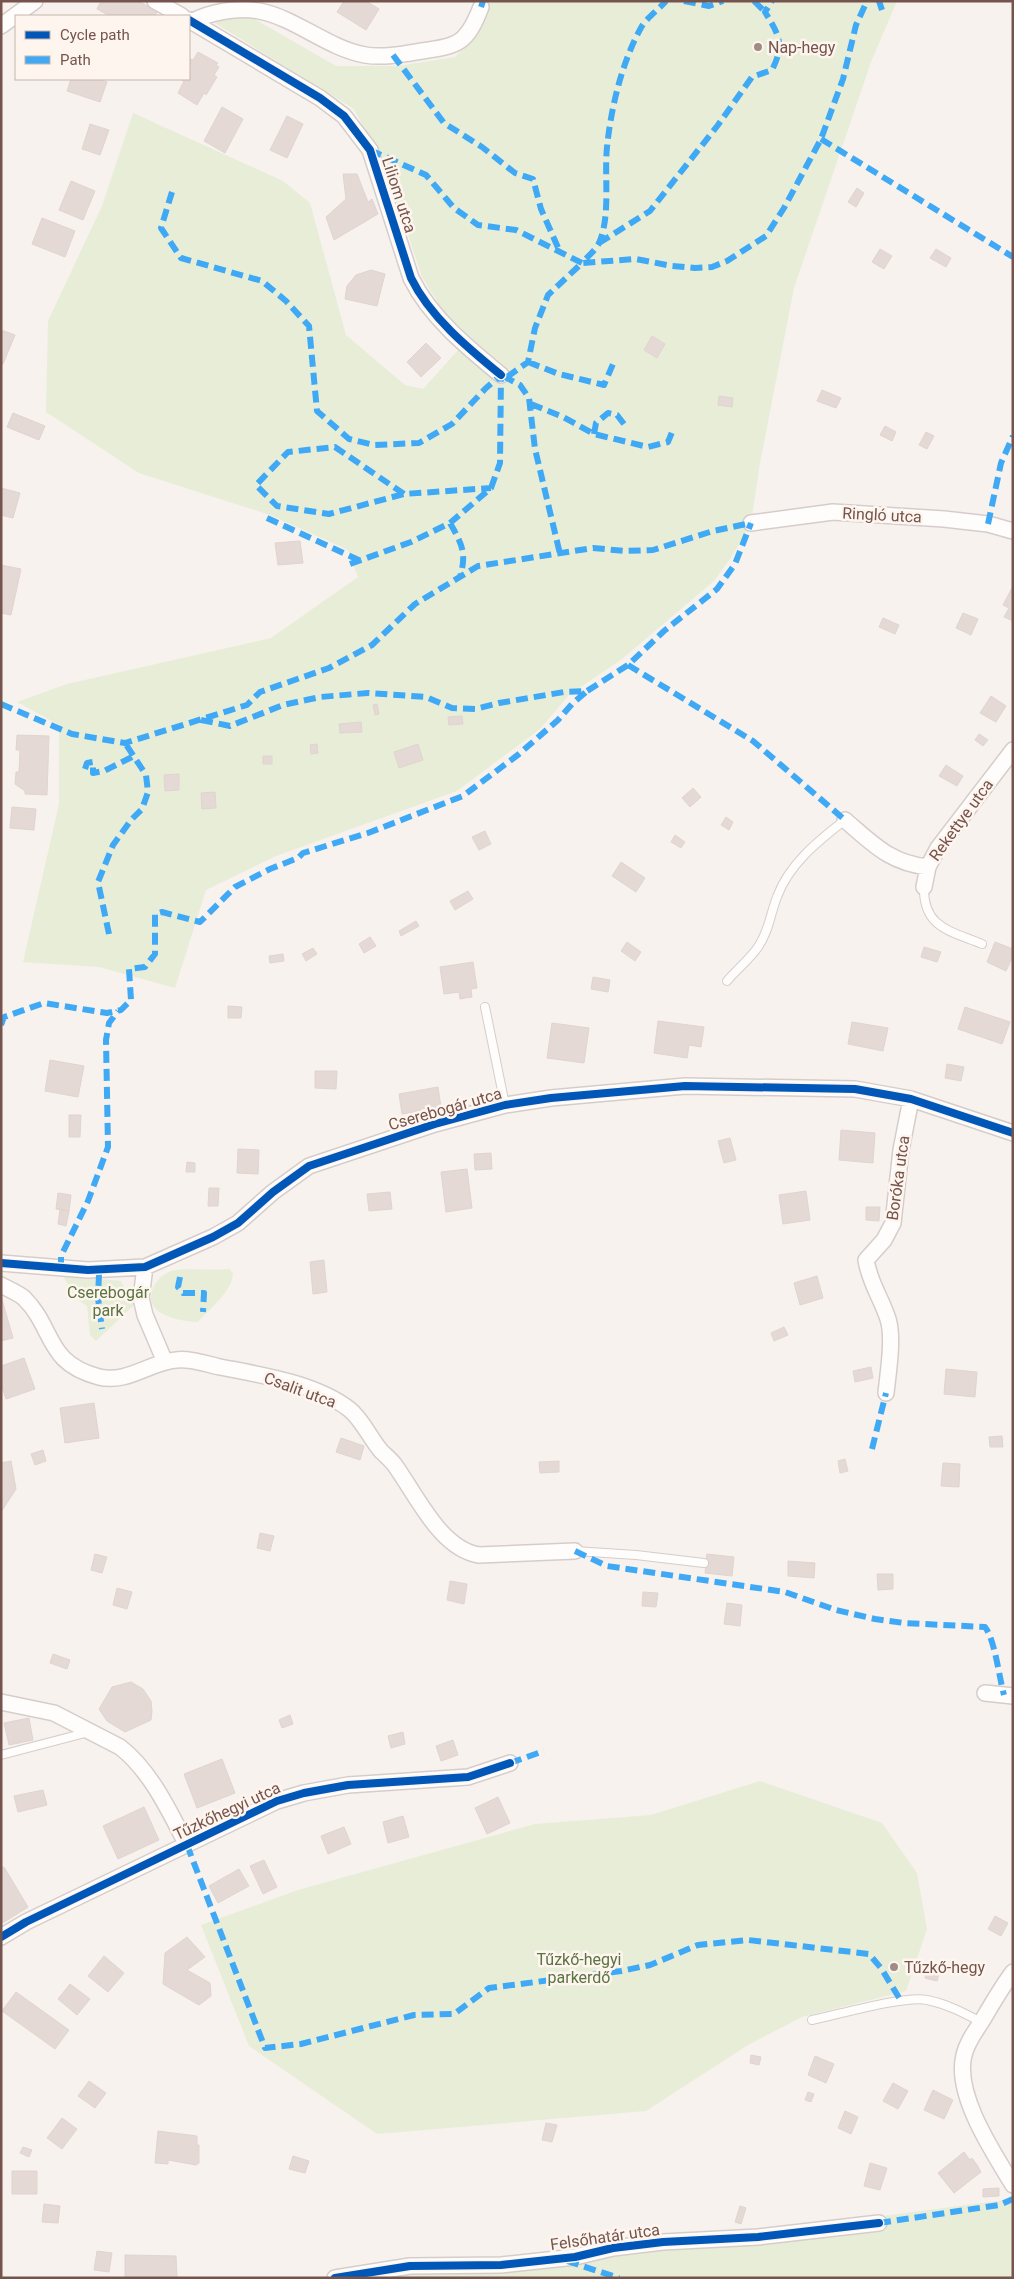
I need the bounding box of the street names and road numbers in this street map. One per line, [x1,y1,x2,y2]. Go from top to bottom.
street label: Liliom utca [378,155,420,235]
street label: Ringló utca [842,503,922,527]
street label: Rekettye utca [925,775,997,865]
street label: Cserebogár utca [386,1084,504,1134]
street label: Boróka utca [883,1134,913,1222]
street label: Csalit utca [261,1368,339,1412]
street label: Tűzkőhegyi utca [171,1778,283,1844]
street label: Felsőhatár utca [549,2220,661,2254]

